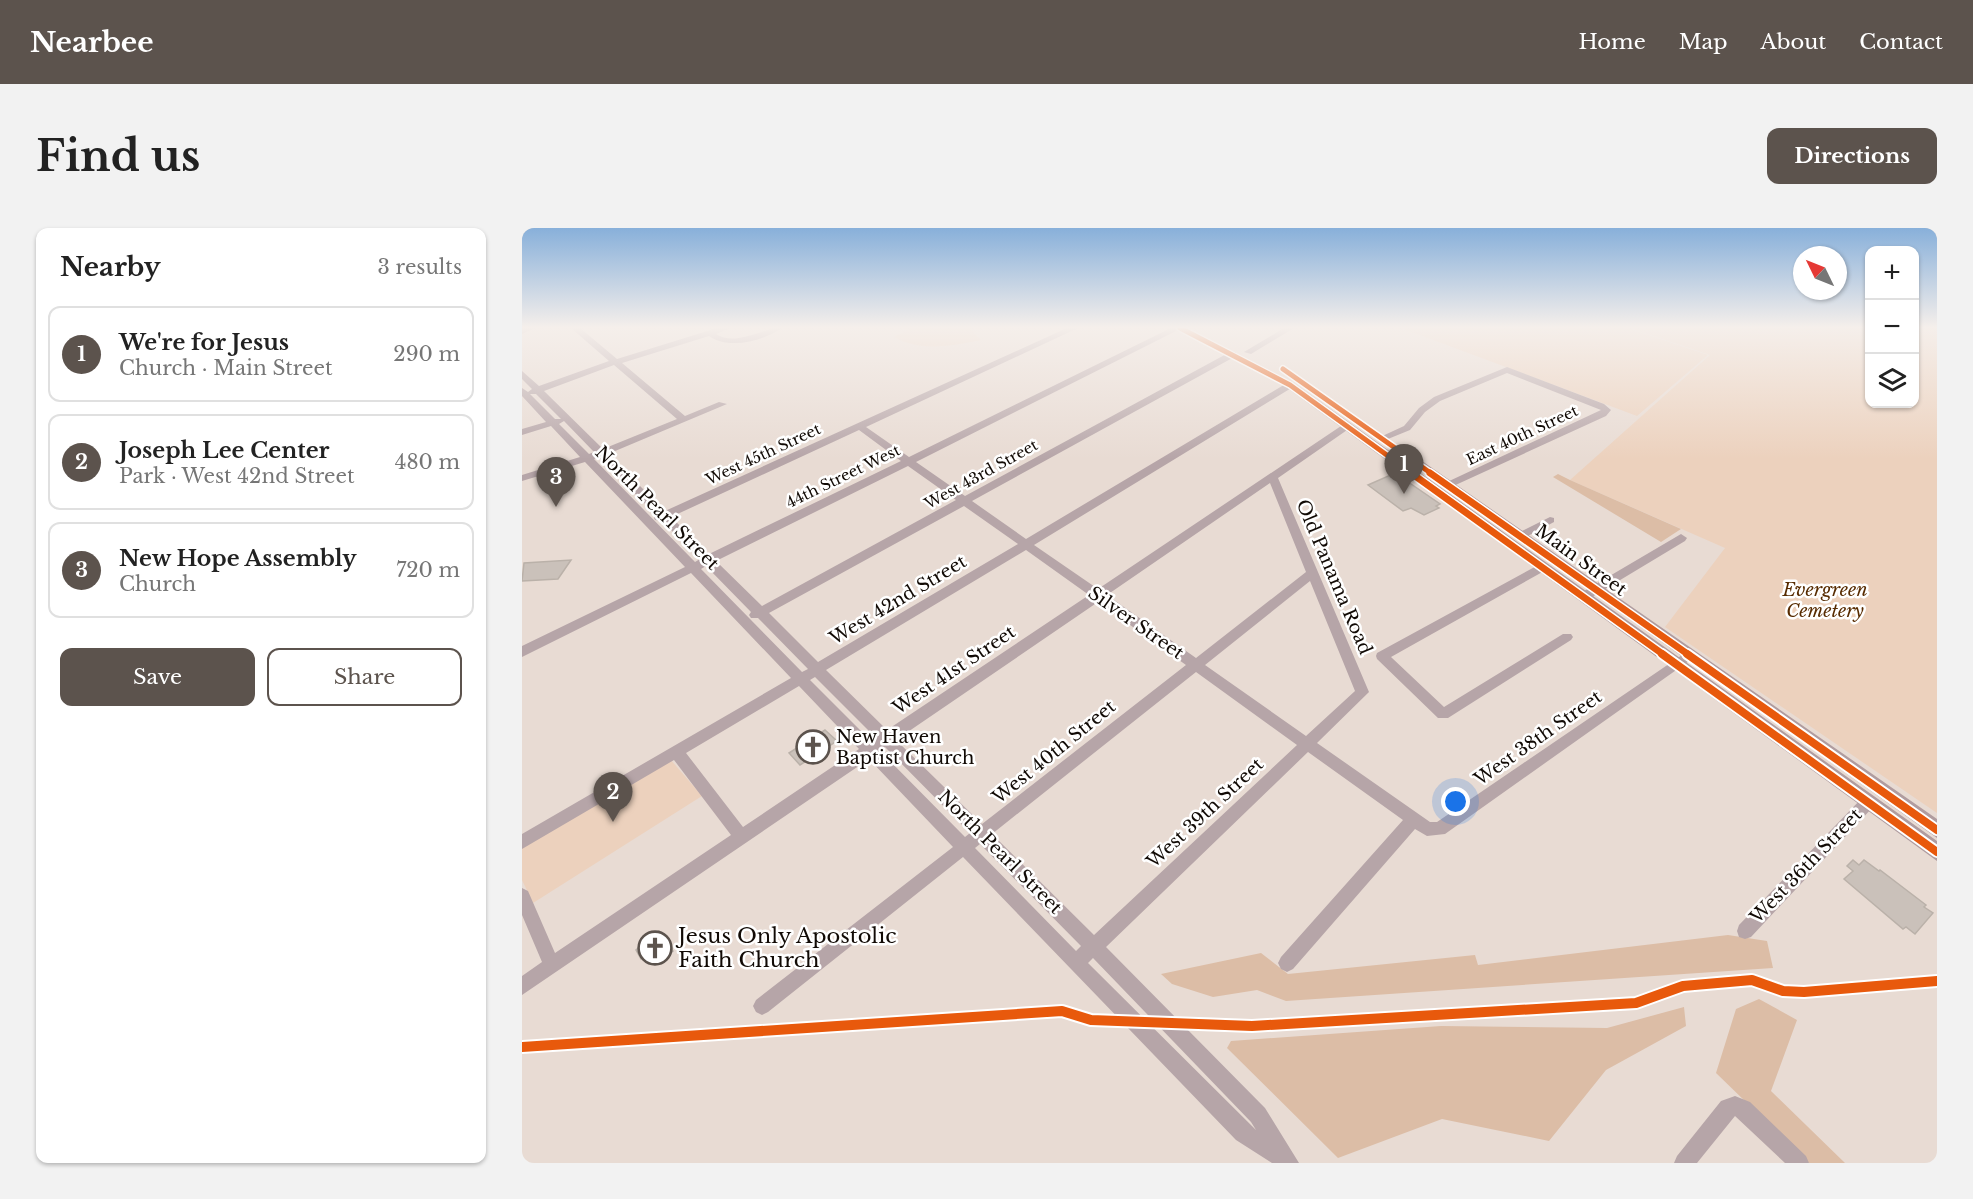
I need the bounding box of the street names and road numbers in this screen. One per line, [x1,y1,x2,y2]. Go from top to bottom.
street label: East 40th Street [1463,401,1581,469]
street label: West 45th Street [702,419,824,489]
street label: West 43rd Street [920,435,1041,513]
street label: 44th Street West [783,440,903,512]
street label: North Pearl Street [590,441,724,575]
street label: Old Panama Road [1291,496,1377,658]
street label: Main Street [1531,520,1631,601]
street label: West 42nd Street [825,550,971,650]
street label: Silver Street [1084,582,1188,664]
street label: West 41st Street [888,621,1020,720]
street label: West 38th Street [1469,686,1606,791]
street label: West 40th Street [987,695,1120,809]
street label: West 39th Street [1141,753,1268,873]
street label: North Pearl Street [933,785,1067,919]
street label: West 36th Street [1745,804,1867,929]

